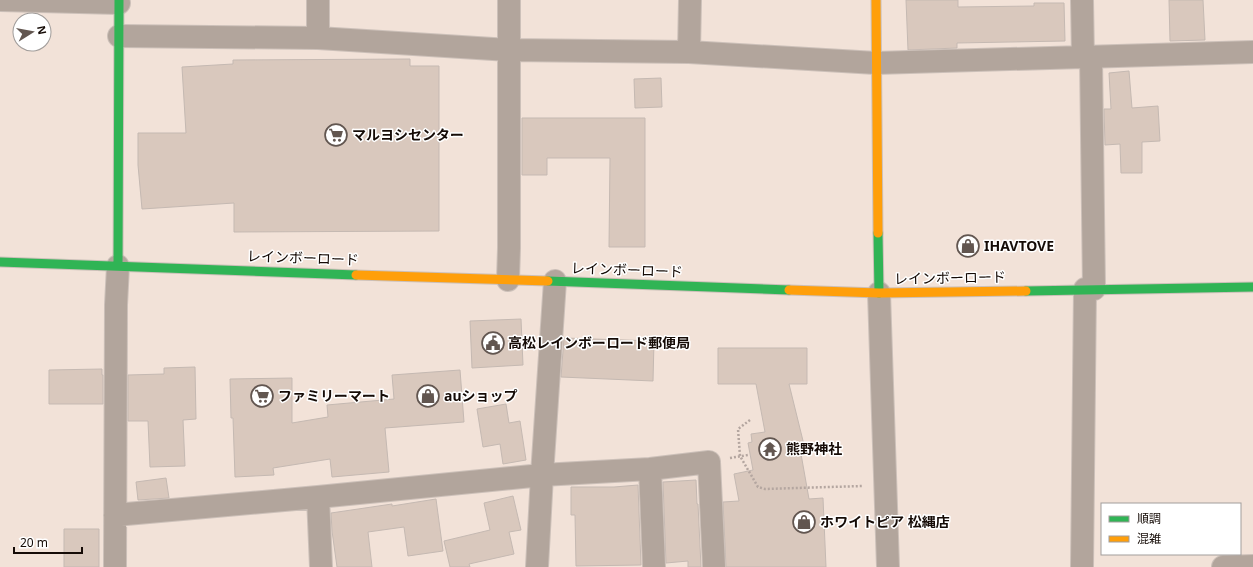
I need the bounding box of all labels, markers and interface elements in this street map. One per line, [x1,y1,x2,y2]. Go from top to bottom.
north arrow [12,12,52,52]
text: N [34,24,51,36]
supermarket icon: マルヨシセンター [323,122,349,148]
place label: マルヨシセンター [352,125,464,144]
shop icon: IHAVTOVE [955,233,981,259]
place label: IHAVTOVE [984,236,1054,255]
street label: レインボーロード [247,246,359,269]
street label: レインボーロード [571,258,683,281]
street label: レインボーロード [894,267,1006,288]
public building icon: 高松レインボーロード郵便局 [480,330,506,356]
place label: 高松レインボーロード郵便局 [508,333,690,352]
supermarket icon: ファミリーマート [249,383,275,409]
shop icon: auショップ [415,383,441,409]
place label: ファミリーマート [278,386,390,405]
place label: auショップ [444,386,518,405]
temple icon: 熊野神社 [757,436,783,462]
place label: 熊野神社 [786,439,842,458]
legend [1101,503,1241,555]
shop icon: ホワイトピア 松縄店 [791,509,817,535]
text: 順調 [1137,510,1161,527]
place label: ホワイトピア 松縄店 [820,512,950,531]
scale bar [14,529,82,555]
text: 混雑 [1137,530,1161,547]
text: 20 m [20,534,48,551]

